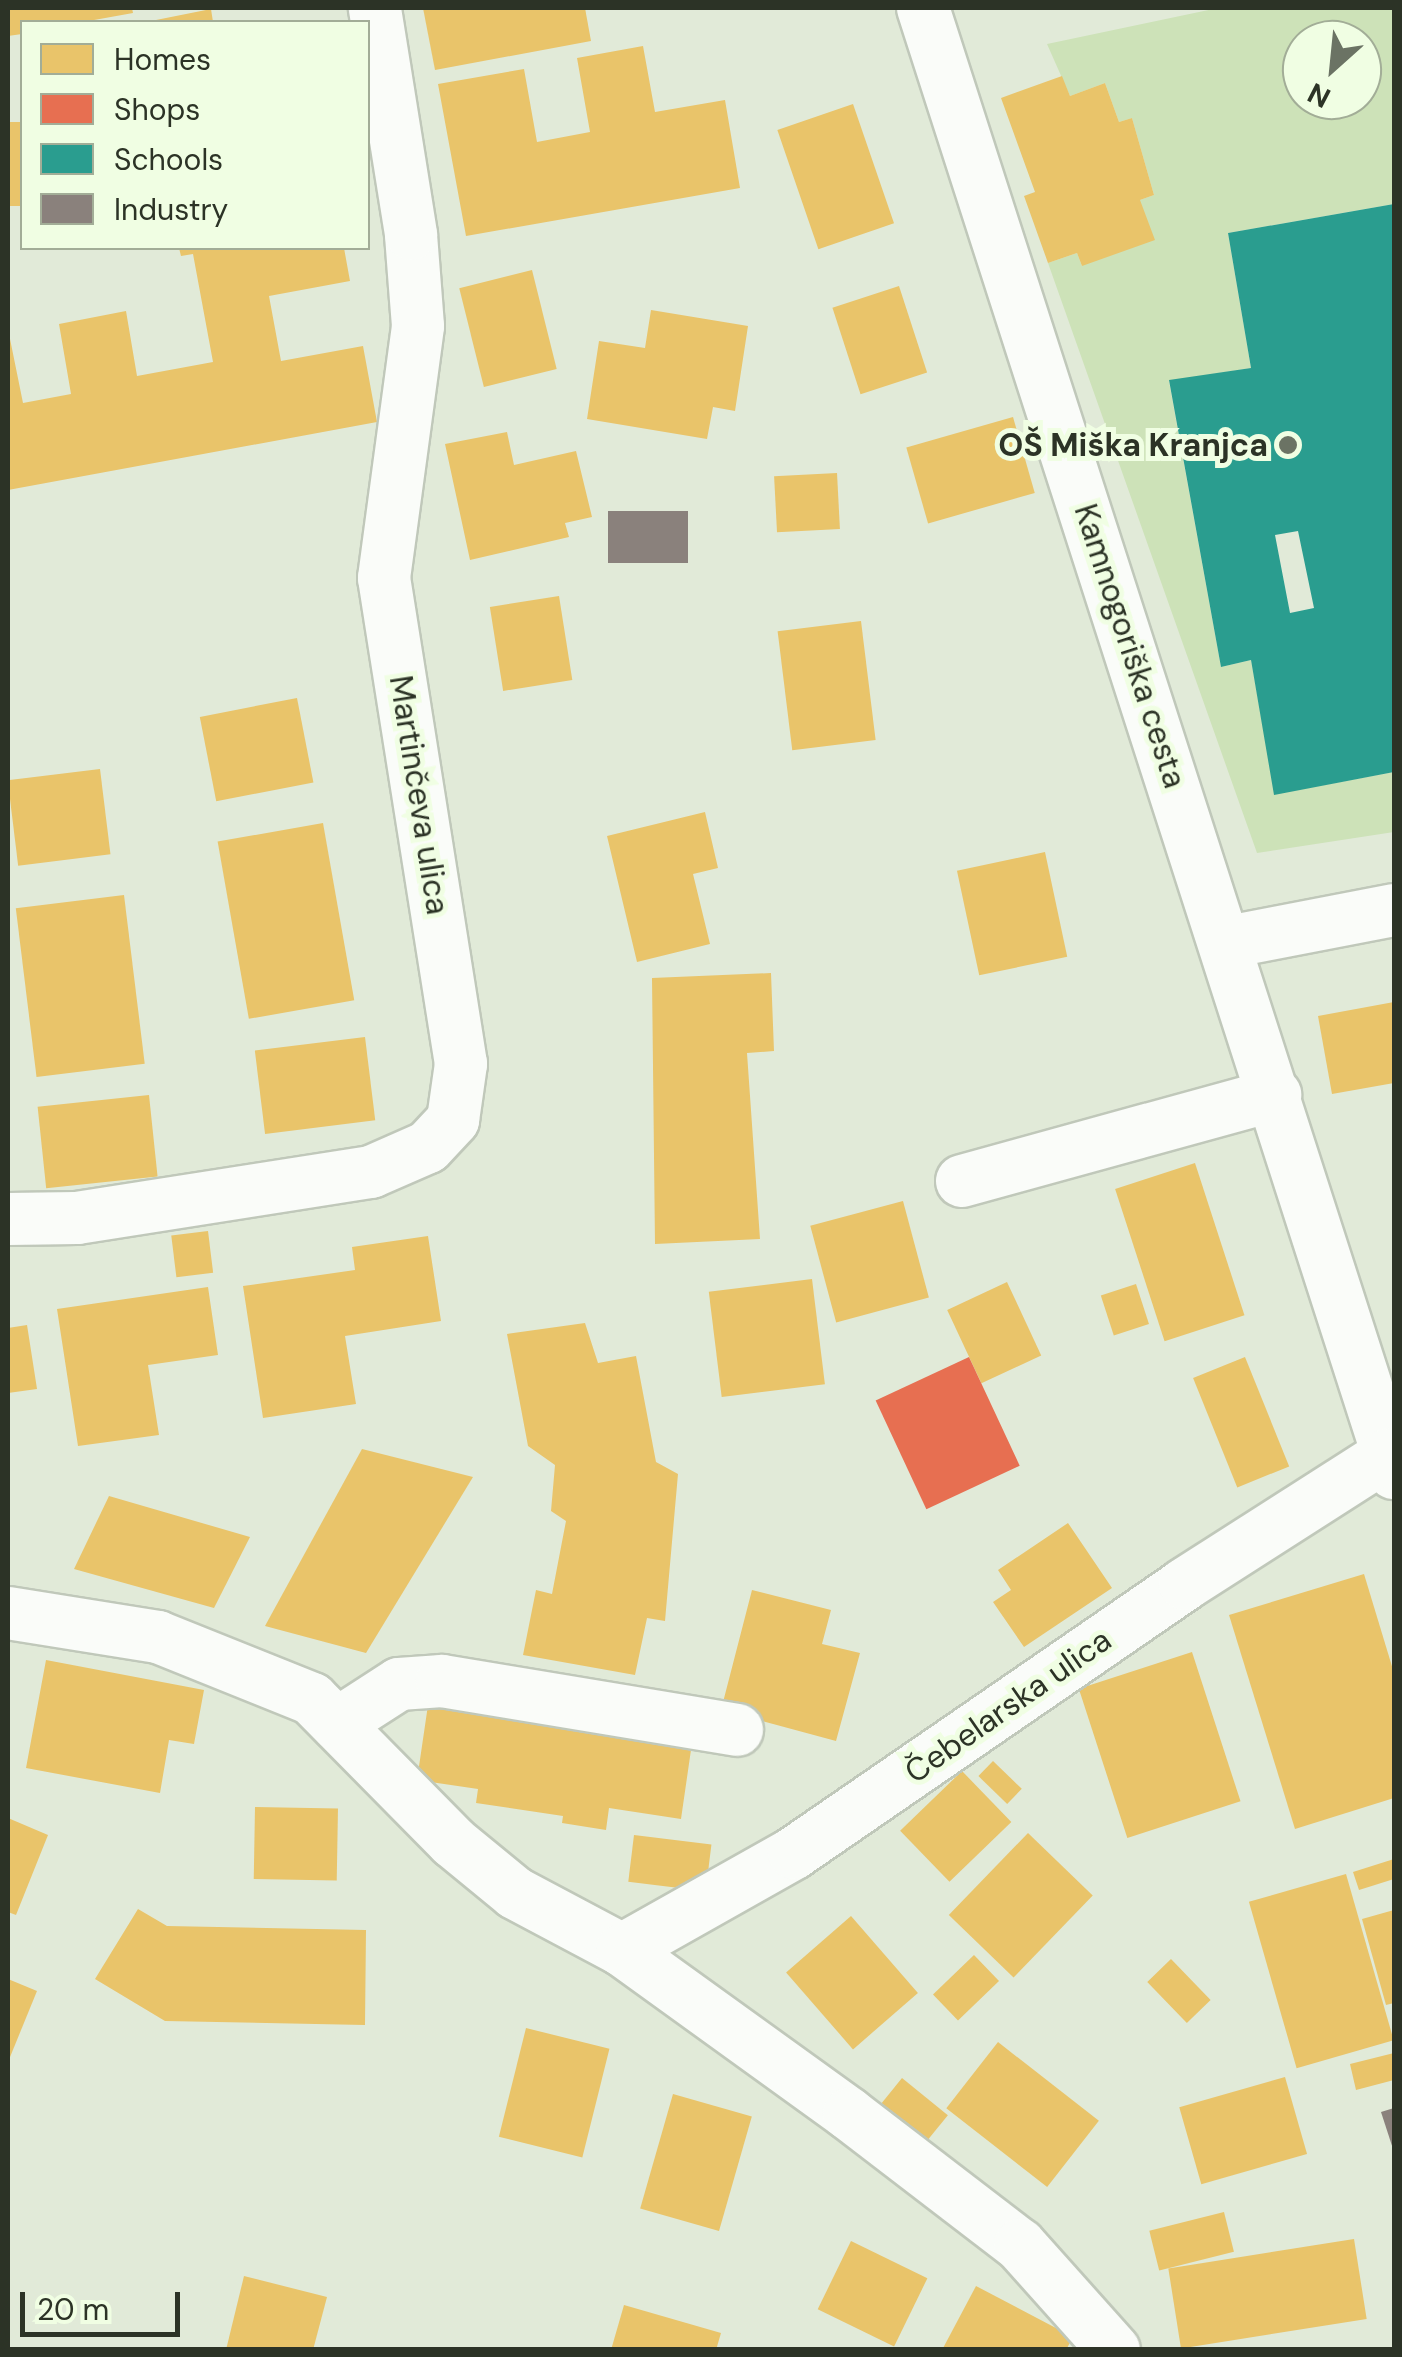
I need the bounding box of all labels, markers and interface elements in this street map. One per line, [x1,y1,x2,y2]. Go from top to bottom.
legend [20,20,370,250]
north arrow [1282,20,1382,120]
text: Homes [114,40,211,79]
text: N [1302,74,1337,117]
text: Shops [114,90,200,129]
text: Schools [114,140,223,179]
text: Industry [114,190,228,229]
place label: OŠ Miška Kranjca [998,426,1268,464]
marker: OŠ Miška Kranjca [1277,434,1299,456]
street label: Kamnogoriška cesta [1066,499,1194,793]
street label: Martinčeva ulica [381,673,457,917]
street label: Čebelarska ulica [898,1621,1118,1791]
scale bar [25,2272,185,2334]
text: 20 m [37,2290,109,2329]

